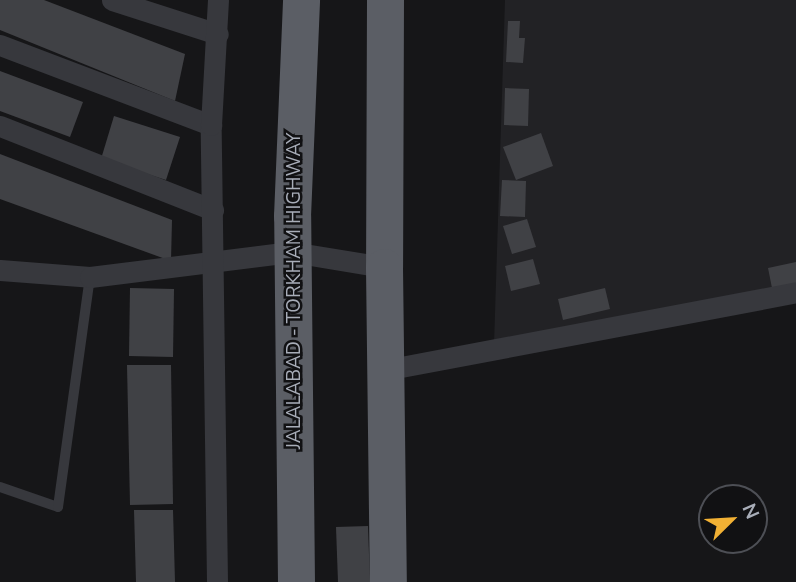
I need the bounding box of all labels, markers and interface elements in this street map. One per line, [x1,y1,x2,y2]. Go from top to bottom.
street label: JALALABAD - TORKHAM HIGHWAY [284,133,306,449]
north arrow [698,484,768,554]
text: N [736,499,765,523]

